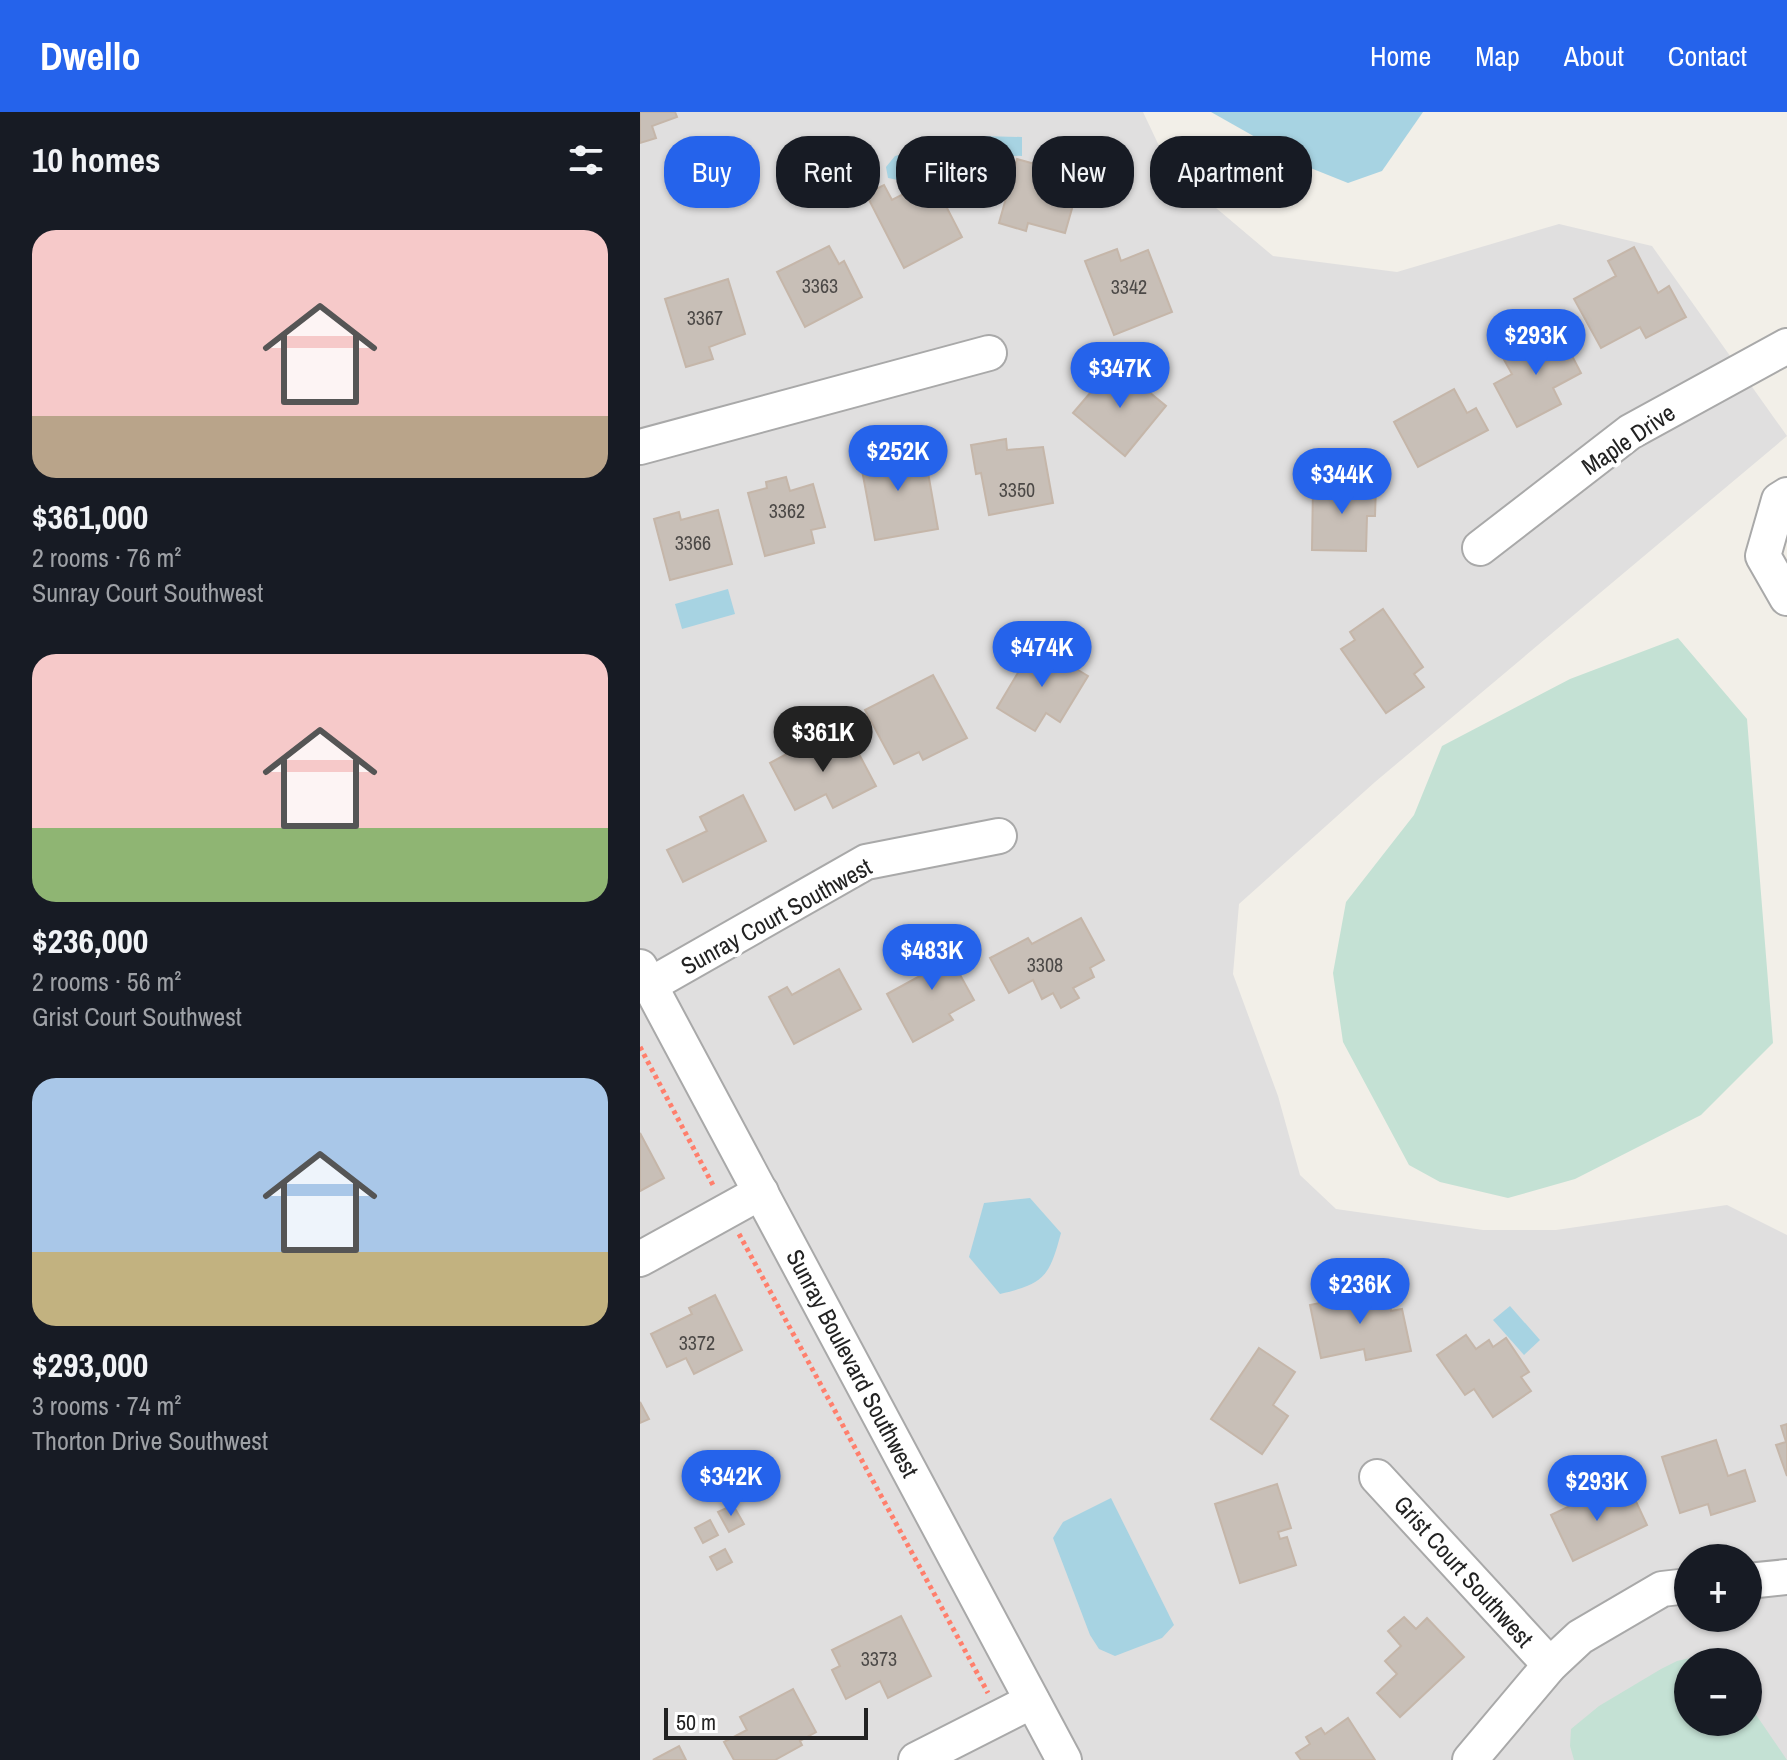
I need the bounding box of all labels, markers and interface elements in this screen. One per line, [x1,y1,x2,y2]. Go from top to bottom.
text: Dwello [40,31,140,82]
text: Home [1370,37,1431,75]
text: Map [1475,37,1520,75]
text: About [1564,37,1624,75]
text: Contact [1668,37,1747,75]
chip: Buy [664,136,760,208]
chip: Rent [776,136,880,208]
chip: Filters [896,136,1016,208]
chip: New [1032,136,1134,208]
chip: Apartment [1150,136,1312,208]
text: 10 homes [32,137,161,183]
icon: filters [564,138,608,182]
house number: 3363 [802,272,838,299]
house number: 3342 [1111,273,1147,300]
icon: home [248,282,392,426]
house number: 3367 [687,304,723,331]
pin: $293K [1480,309,1592,377]
text: $293K [1505,317,1567,352]
pin: $347K [1064,342,1176,410]
text: $347K [1089,350,1151,385]
street label: Maple Drive [1575,396,1681,482]
pin: $252K [842,425,954,493]
text: $252K [867,433,929,468]
pin: $344K [1286,448,1398,516]
text: $344K [1311,456,1373,491]
house number: 3350 [999,476,1035,503]
text: $361,000 [32,494,148,540]
house number: 3362 [769,497,805,524]
house number: 3366 [675,529,711,556]
text: 2 rooms · 76 m² [32,540,181,575]
text: Sunray Court Southwest [32,575,263,610]
pin: $474K [986,621,1098,689]
text: $474K [1011,629,1073,664]
icon: home [248,706,392,850]
pin: $361K [767,706,879,774]
text: $361K [792,714,854,749]
street label: Sunray Court Southwest [675,850,878,982]
text: $236,000 [32,918,148,964]
pin: $483K [876,924,988,992]
text: $483K [901,932,963,967]
house number: 3308 [1027,951,1063,978]
text: 2 rooms · 56 m² [32,964,181,999]
text: Grist Court Southwest [32,999,242,1034]
icon: home [248,1130,392,1274]
street label: Sunray Boulevard Southwest [779,1243,927,1483]
pin: $236K [1304,1258,1416,1326]
text: $236K [1329,1266,1391,1301]
house number: 3372 [679,1329,715,1356]
text: $293,000 [32,1342,148,1388]
text: 3 rooms · 74 m² [32,1388,181,1423]
text: Thorton Drive Southwest [32,1423,268,1458]
pin: $342K [675,1450,787,1518]
pin: $293K [1541,1455,1653,1523]
text: $342K [700,1458,762,1493]
text: $293K [1566,1463,1628,1498]
street label: Grist Court Southwest [1387,1488,1541,1654]
map controls [1674,1544,1762,1736]
button: + [1674,1544,1762,1632]
house number: 3373 [861,1645,897,1672]
button: − [1674,1648,1762,1736]
scale bar [664,1704,868,1740]
text: 50 m [676,1707,716,1737]

